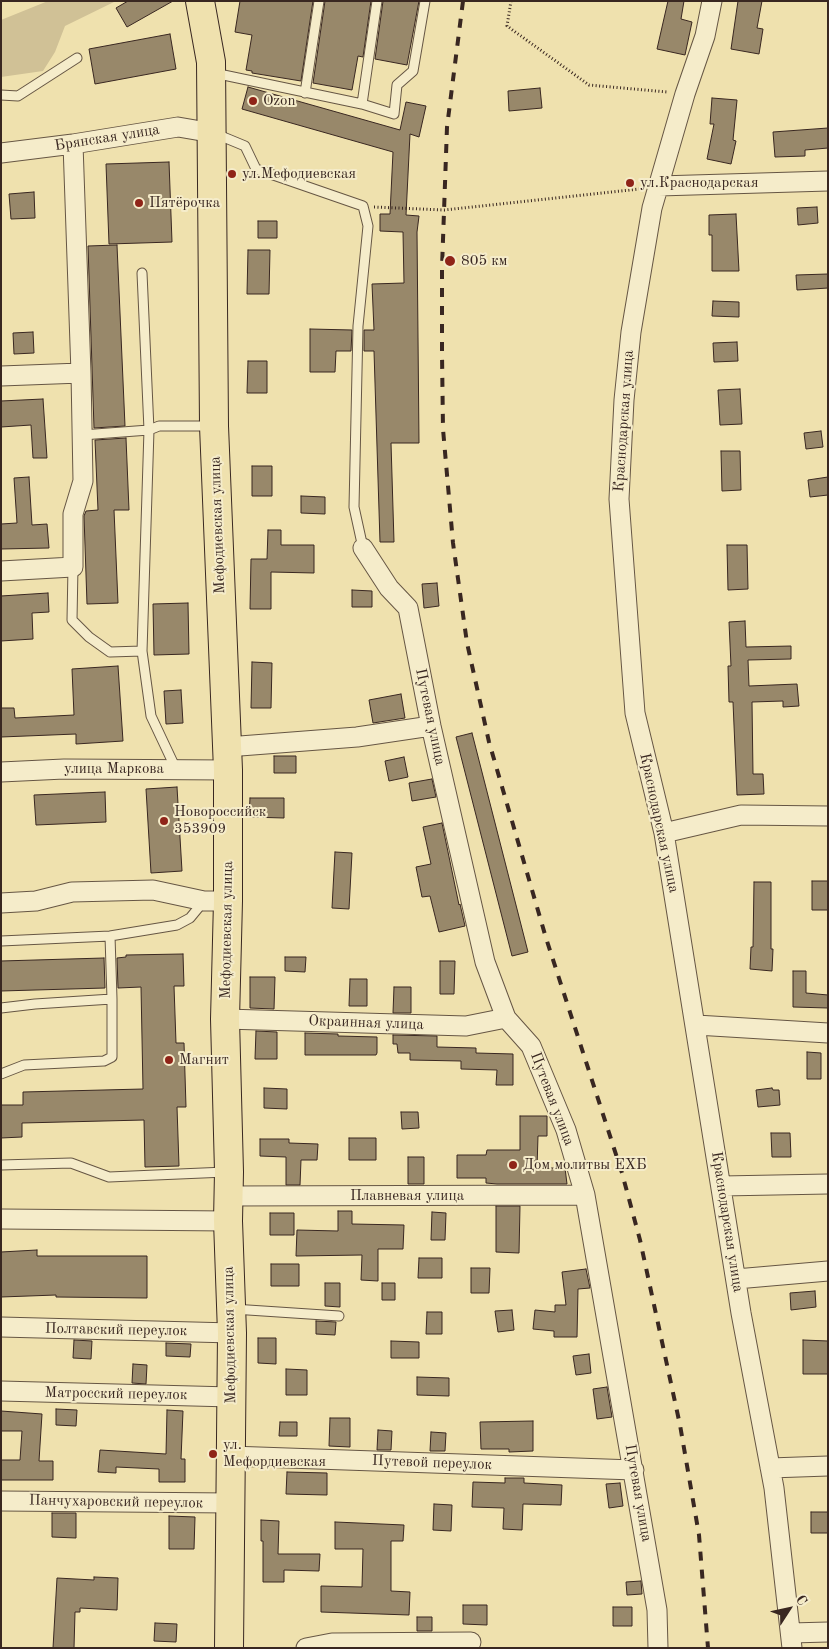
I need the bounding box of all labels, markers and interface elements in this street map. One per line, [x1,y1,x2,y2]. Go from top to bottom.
place label: Ozon [263,92,296,110]
marker: Ozon [247,95,259,107]
street label: Брянская улица [53,121,161,155]
place label: ул.Мефодиевская [242,165,356,183]
marker: ул.Мефодиевская [226,168,238,180]
place label: ул.Краснодарская [640,174,759,192]
marker: ул.Краснодарская [624,177,636,189]
place label: Пятёрочка [149,194,220,212]
marker: Пятёрочка [133,197,145,209]
place label: 805 км [461,252,507,270]
marker: 805 км [443,254,457,268]
street label: Краснодарская улица [610,349,638,493]
street label: Мефодиевская улица [207,456,229,594]
street label: Путевая улица [411,667,449,767]
street label: Краснодарская улица [635,752,683,894]
street label: улица Маркова [64,760,164,778]
place label: Новороссийск 353909 [174,803,266,838]
marker: Новороссийск 353909 [158,815,170,827]
street label: Мефодиевская улица [217,861,237,999]
street label: Окраинная улица [308,1012,424,1034]
street label: Путевая улица [526,1050,578,1148]
place label: Магнит [179,1051,229,1069]
marker: Магнит [163,1054,175,1066]
street label: Краснодарская улица [707,1150,747,1294]
place label: Дом молитвы ЕХБ [523,1156,647,1174]
marker: Дом молитвы ЕХБ [507,1159,519,1171]
street label: Плавневая улица [350,1187,464,1205]
street label: Мефодиевская улица [220,1266,240,1404]
street label: Полтавский переулок [45,1320,187,1340]
street label: Матросский переулок [45,1384,187,1404]
place label: ул. Мефордиевская [223,1436,326,1471]
street label: Путевая улица [621,1443,655,1543]
marker: ул. Мефордиевская [207,1448,219,1460]
street label: Путевой переулок [372,1452,492,1474]
street label: Панчухаровский переулок [29,1491,203,1513]
north arrow [764,1584,814,1634]
text: С [793,1593,810,1608]

